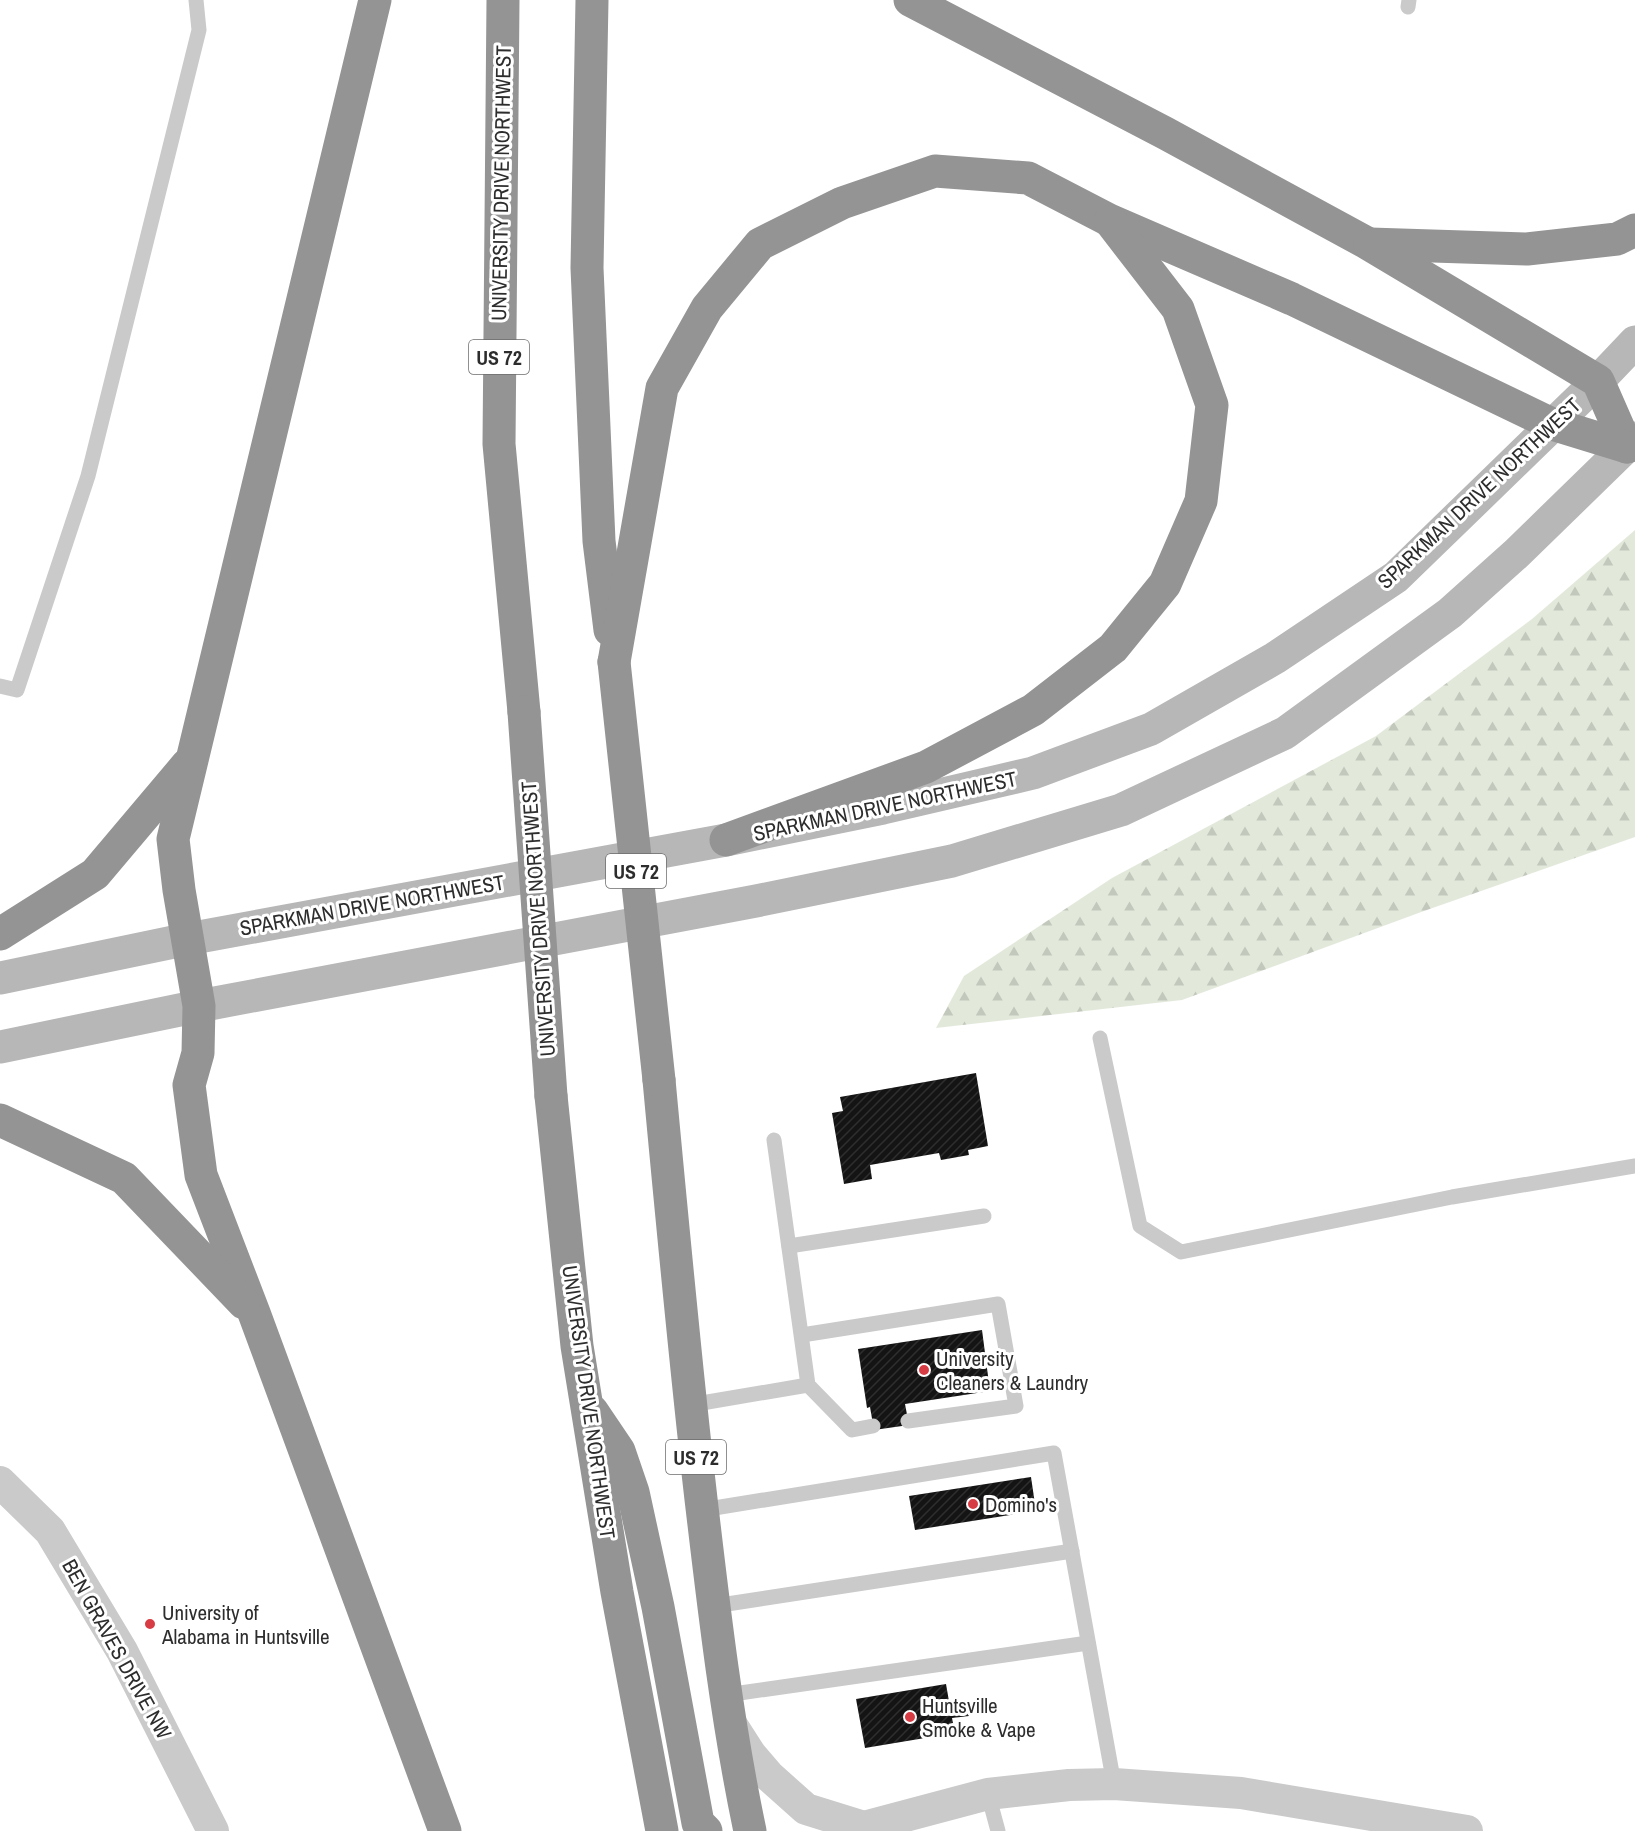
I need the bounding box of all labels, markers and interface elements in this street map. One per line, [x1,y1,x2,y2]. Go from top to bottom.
street label: UNIVERSITY DRIVE NORTHWEST [484,44,518,321]
road number: US 72 [469,340,529,374]
street label: SPARKMAN DRIVE NORTHWEST [1371,391,1587,595]
street label: SPARKMAN DRIVE NORTHWEST [751,764,1020,848]
street label: UNIVERSITY DRIVE NORTHWEST [514,780,562,1058]
road number: US 72 [606,854,666,888]
street label: SPARKMAN DRIVE NORTHWEST [237,867,507,943]
street label: UNIVERSITY DRIVE NORTHWEST [555,1263,623,1541]
place label: University Cleaners & Laundry [936,1344,1089,1397]
marker: University Cleaners & Laundry [917,1363,931,1377]
road number: US 72 [666,1440,726,1474]
place label: Domino's [985,1490,1057,1519]
marker: Domino's [966,1497,980,1511]
street label: BEN GRAVES DRIVE NW [55,1554,179,1745]
place label: University of Alabama in Huntsville [161,1598,330,1651]
marker: University of Alabama in Huntsville [143,1617,157,1631]
place label: Huntsville Smoke & Vape [922,1691,1036,1744]
marker: Huntsville Smoke & Vape [903,1710,917,1724]

